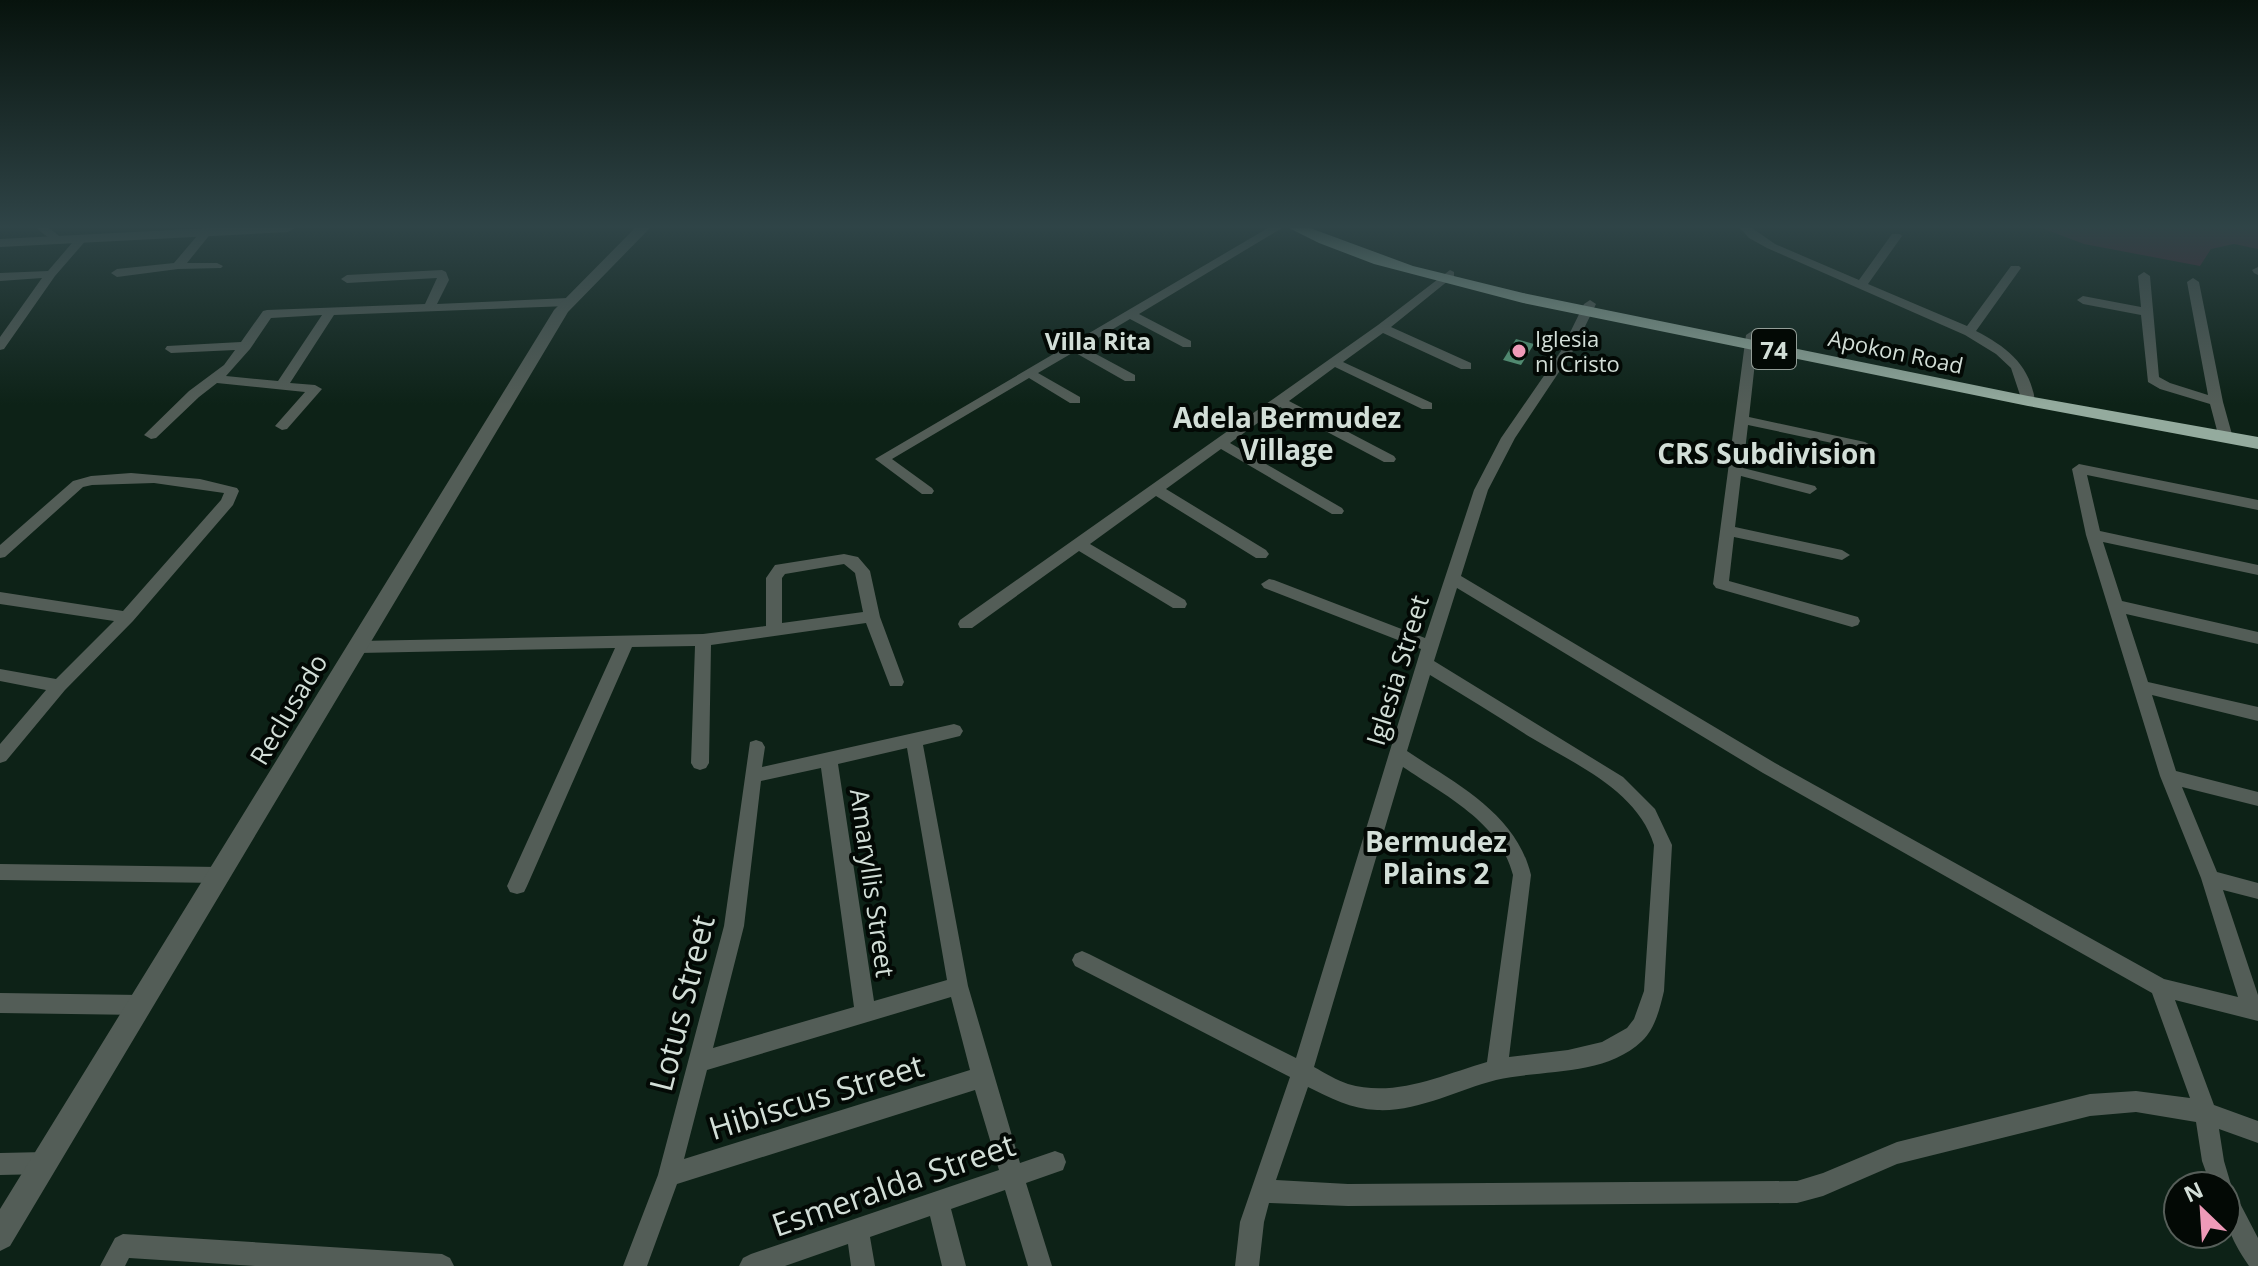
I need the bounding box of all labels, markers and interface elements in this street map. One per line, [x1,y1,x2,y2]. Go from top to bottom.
street label: Apokon Road [1826,322,1966,380]
place label: Iglesia ni Cristo [1535,323,1620,378]
district label: Villa Rita [1045,324,1151,357]
road number: 74 [1752,329,1796,369]
marker: Iglesia ni Cristo [1510,342,1528,360]
district label: Adela Bermudez Village [1173,398,1401,468]
district label: CRS Subdivision [1657,434,1877,472]
street label: Iglesia Street [1357,590,1437,750]
street label: Reclusado [241,647,335,771]
street label: Amaryllis Street [842,786,904,980]
district label: Bermudez Plains 2 [1365,822,1507,892]
street label: Lotus Street [638,911,724,1095]
street label: Hibiscus Street [703,1043,929,1149]
street label: Esmeralda Street [766,1122,1020,1246]
north arrow [2162,1170,2242,1250]
text: N [2179,1174,2208,1208]

